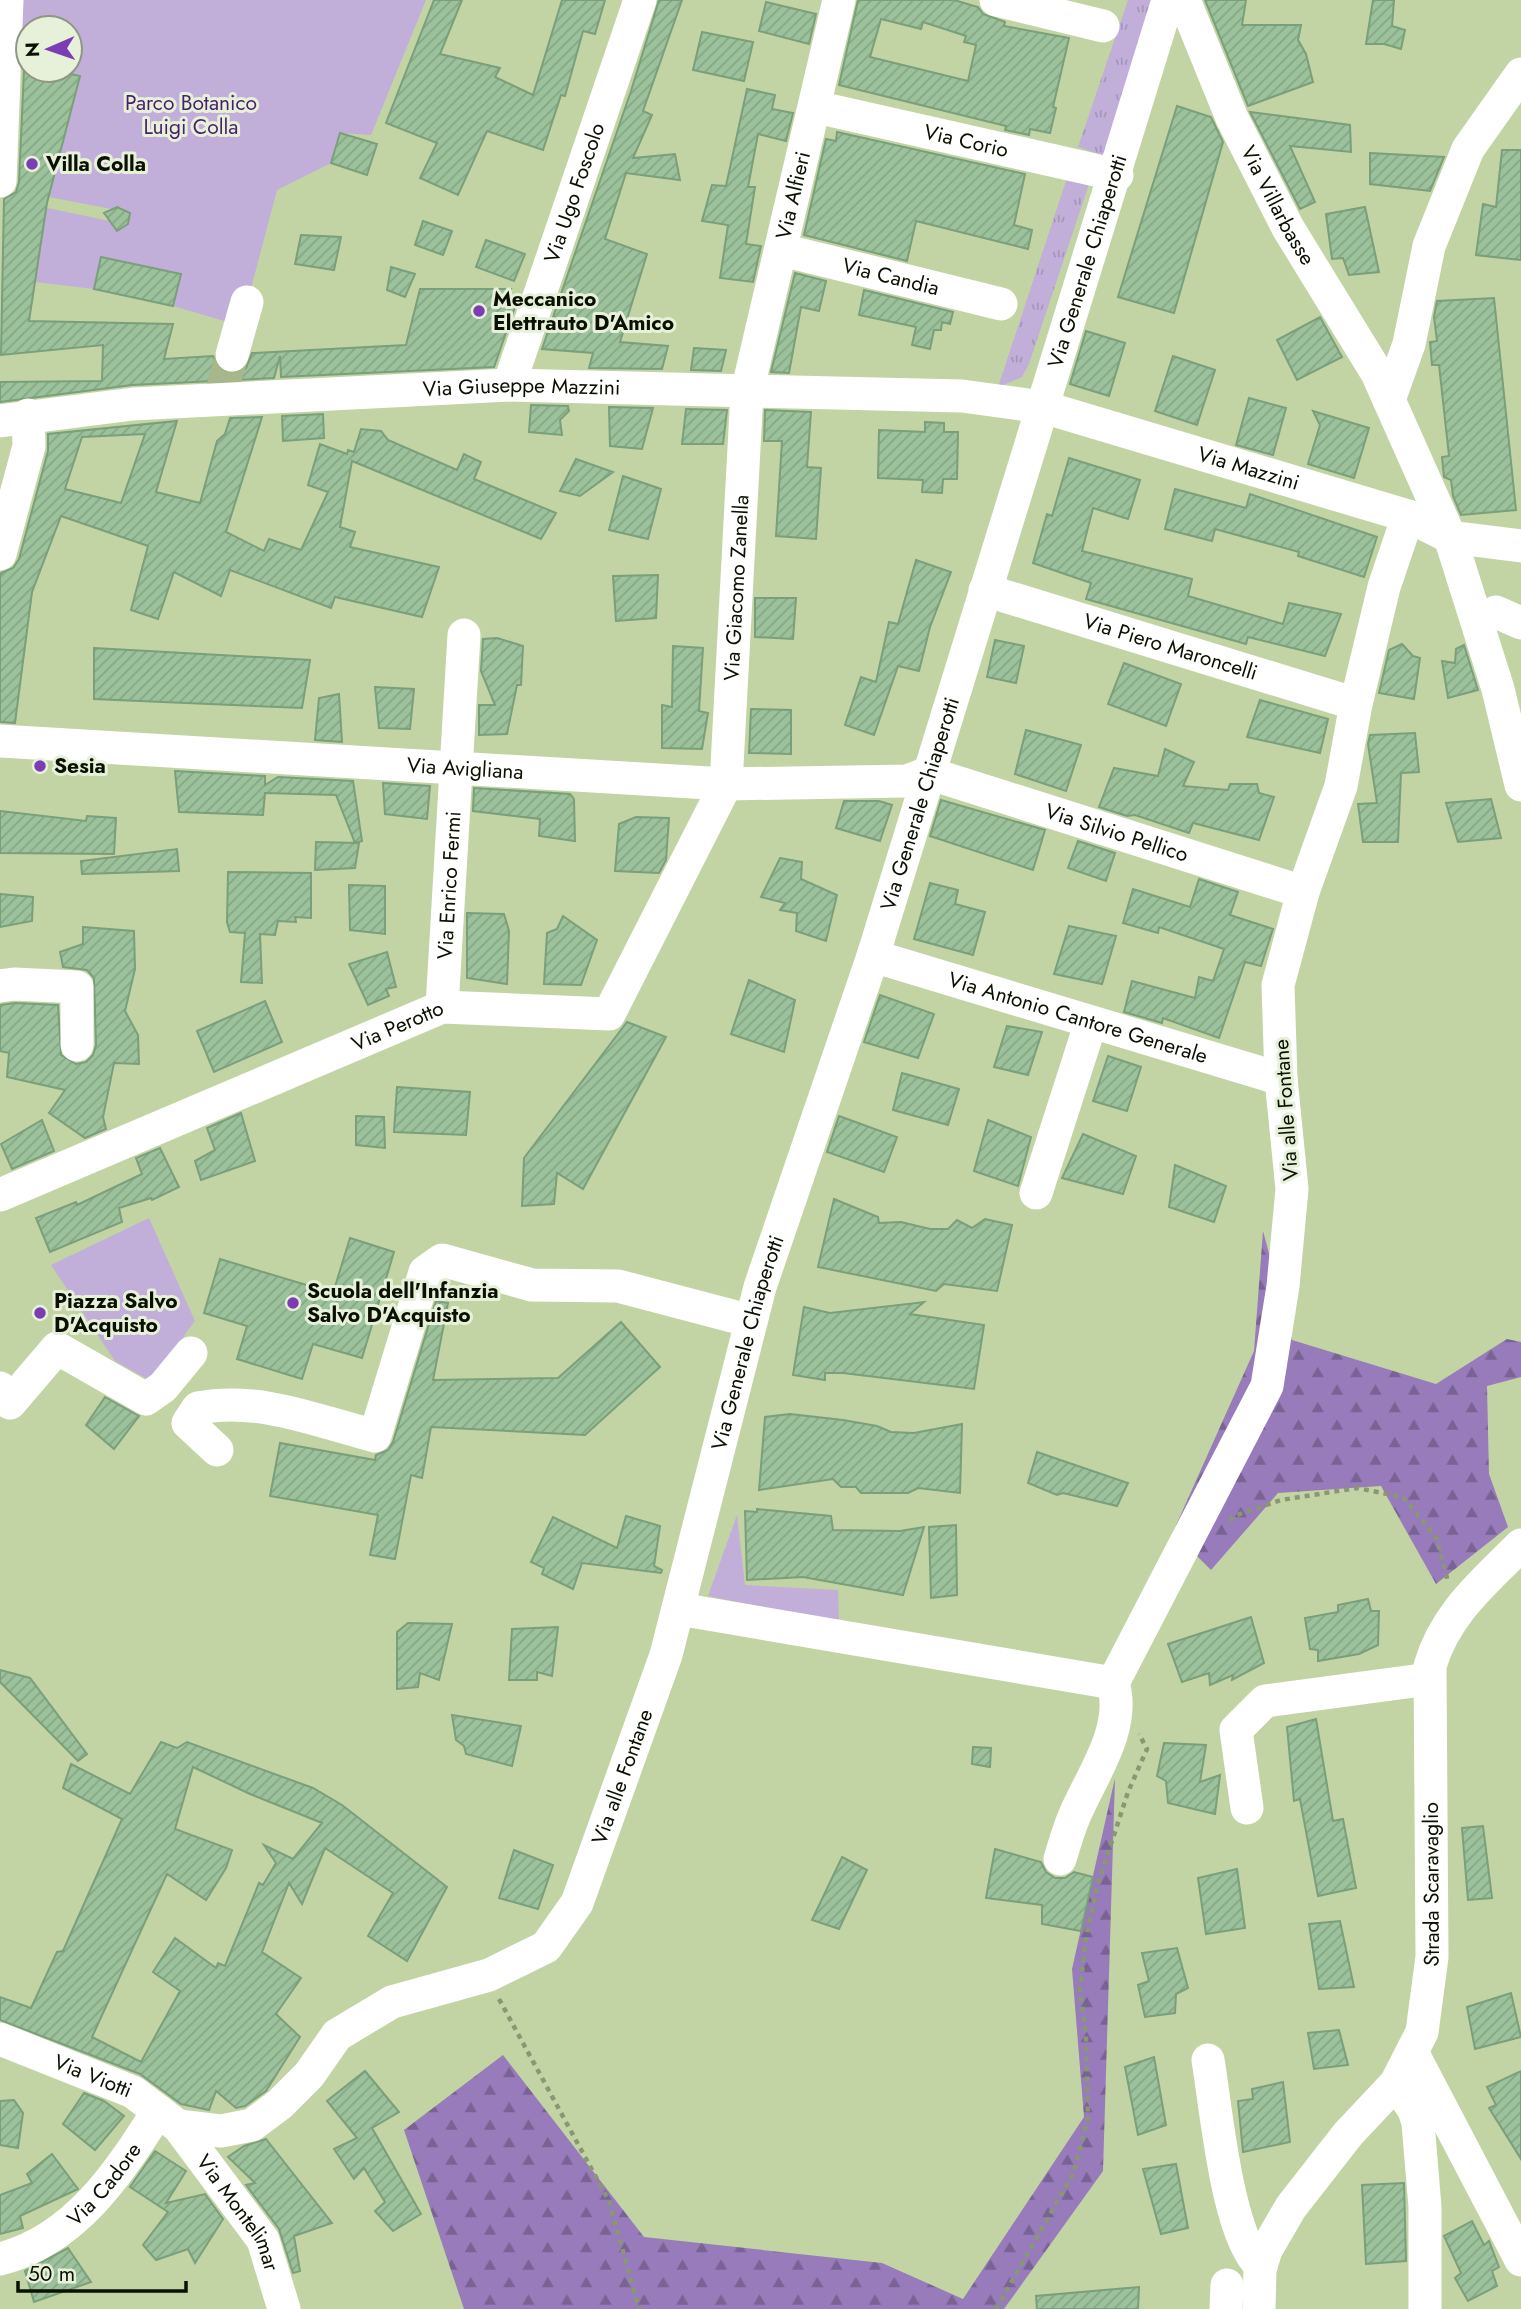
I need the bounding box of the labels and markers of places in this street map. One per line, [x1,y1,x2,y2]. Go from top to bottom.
place label: Villa Colla [45,149,146,179]
marker: Villa Colla [24,156,40,172]
place label: Meccanico Elettrauto D'Amico [493,284,674,338]
marker: Meccanico Elettrauto D'Amico [471,303,487,319]
place label: Sesia [54,751,106,781]
marker: Sesia [32,758,48,774]
place label: Scuola dell'Infanzia Salvo D'Acquisto [307,1276,499,1330]
place label: Piazza Salvo D'Acquisto [54,1286,178,1340]
marker: Scuola dell'Infanzia Salvo D'Acquisto [285,1295,301,1311]
marker: Piazza Salvo D'Acquisto [32,1305,48,1321]

